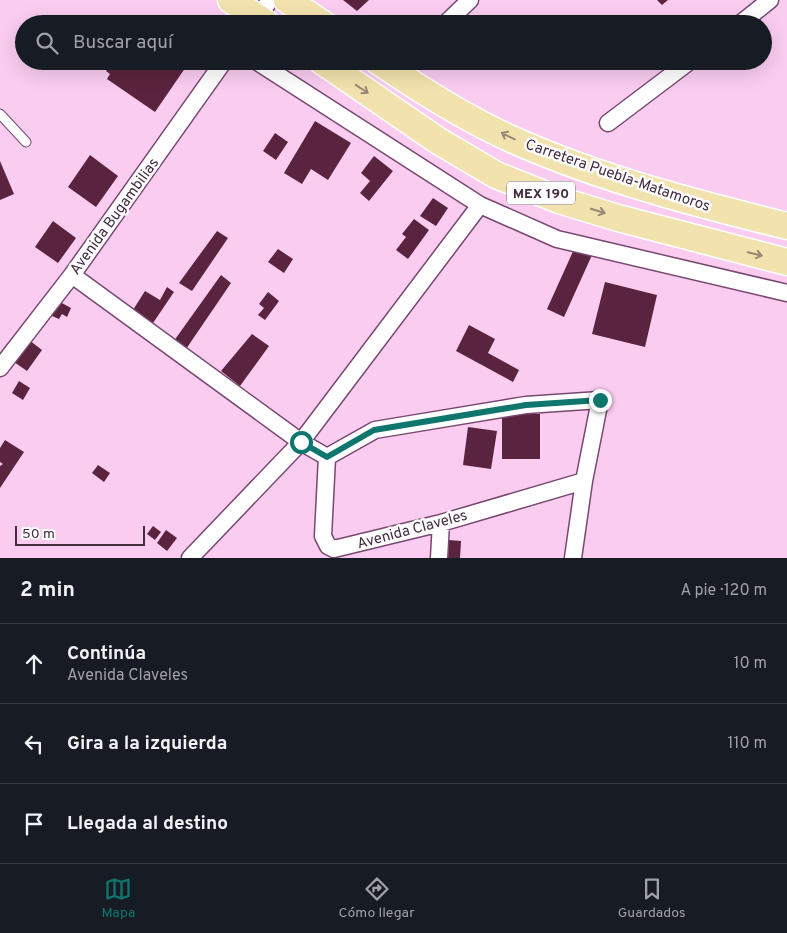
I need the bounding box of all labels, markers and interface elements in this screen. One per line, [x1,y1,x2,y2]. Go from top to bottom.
search box [15,15,772,70]
icon: search [33,29,61,57]
text: Buscar aquí [73,31,173,55]
one-way arrow [355,84,369,94]
one-way arrow [501,131,516,140]
street label: Carretera Puebla-Matamoros [523,136,712,217]
street label: Avenida Bugambilias [66,155,164,279]
road number: MEX 190 [507,182,575,204]
one-way arrow [589,207,605,217]
one-way arrow [746,250,762,259]
route end [589,389,612,412]
route start [290,431,313,454]
street label: Avenida Claveles [355,507,470,554]
scale bar [15,523,145,546]
text: 50 m [22,526,55,543]
text: 2 min [20,577,75,604]
text: A pie · 120 m [680,581,767,601]
text: Continúa [67,642,146,666]
icon: ahead [20,650,48,678]
text: 10 m [733,654,767,674]
text: Avenida Claveles [67,666,188,686]
icon: left [20,730,48,758]
text: Gira a la izquierda [67,732,227,756]
text: 110 m [727,734,767,754]
icon: arrive [20,810,48,838]
text: Llegada al destino [67,812,228,836]
tab: Mapa [102,875,135,922]
tab: Cómo llegar [338,875,415,922]
tab: Guardados [618,875,685,922]

